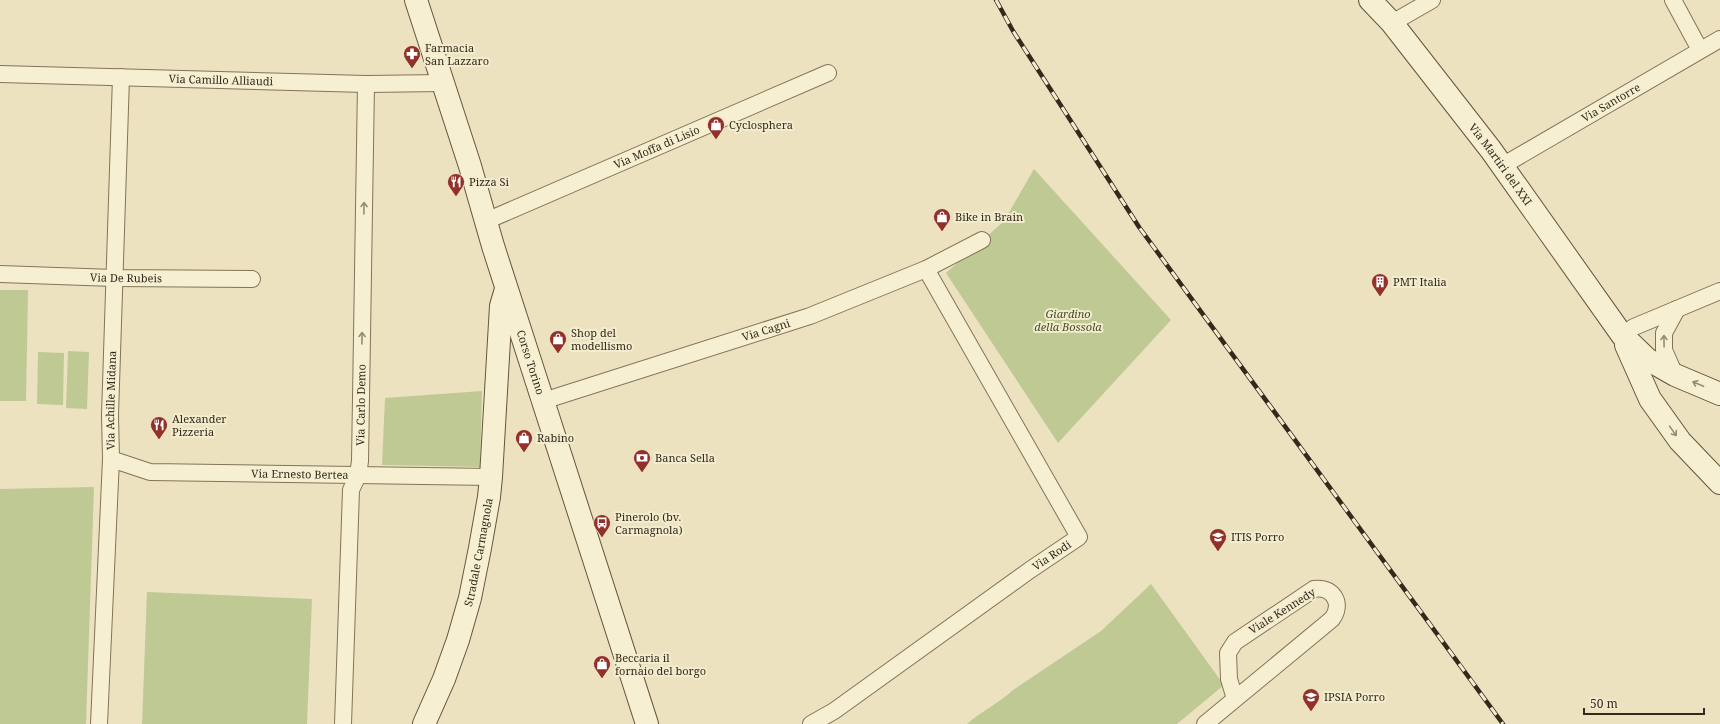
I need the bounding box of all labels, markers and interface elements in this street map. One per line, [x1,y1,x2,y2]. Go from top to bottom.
place label: Farmacia San Lazzaro [425,40,489,68]
pharmacy icon: Farmacia San Lazzaro [402,44,422,69]
street label: Via Camillo Alliaudi [168,71,274,88]
street label: Via Santorre [1578,79,1643,125]
shop icon: Cyclosphera [706,115,726,140]
place label: Cyclosphera [729,117,793,132]
street label: Via Martiri del XXI [1466,120,1536,208]
street label: Via Moffa di Lisio [611,122,702,172]
restaurant icon: Pizza Si [446,172,466,197]
place label: Pizza Si [469,174,509,189]
one-way arrow [360,202,368,215]
shop icon: Bike in Brain [932,207,952,232]
place label: Bike in Brain [955,209,1023,224]
street label: Via De Rubeis [90,269,162,285]
building icon: PMT Italia [1370,272,1390,297]
place label: PMT Italia [1393,274,1447,289]
park label: Giardino della Bossola [1034,306,1102,334]
street label: Via Cagni [740,315,792,344]
place label: Shop del modellismo [571,325,632,353]
street label: Corso Torino [514,328,548,396]
shop icon: Shop del modellismo [548,329,568,354]
one-way arrow [358,332,366,345]
one-way arrow [1660,335,1668,348]
street label: Via Achille Midana [102,350,119,450]
street label: Via Carlo Demo [352,364,369,446]
one-way arrow [1692,380,1704,387]
place label: Alexander Pizzeria [172,411,227,439]
restaurant icon: Alexander Pizzeria [149,415,169,440]
one-way arrow [1669,425,1677,436]
shop icon: Rabino [514,428,534,453]
place label: Rabino [537,430,574,445]
bank icon: Banca Sella [632,448,652,473]
place label: Banca Sella [655,450,715,465]
street label: Via Ernesto Bertea [251,465,349,482]
street label: Stradale Carmagnola [460,497,496,608]
place label: Pinerolo (bv. Carmagnola) [615,509,683,537]
bus stop icon: Pinerolo (bv. Carmagnola) [592,513,612,538]
school or university icon: ITIS Porro [1208,527,1228,552]
place label: ITIS Porro [1231,529,1284,544]
street label: Via Rodi [1029,536,1074,573]
street label: Viale Kennedy [1246,584,1318,637]
place label: Beccaria il fornaio del borgo [615,650,706,678]
shop icon: Beccaria il fornaio del borgo [592,654,612,679]
school or university icon: IPSIA Porro [1301,687,1321,712]
place label: IPSIA Porro [1324,689,1385,704]
scale bar [1584,690,1704,716]
text: 50 m [1590,695,1618,712]

